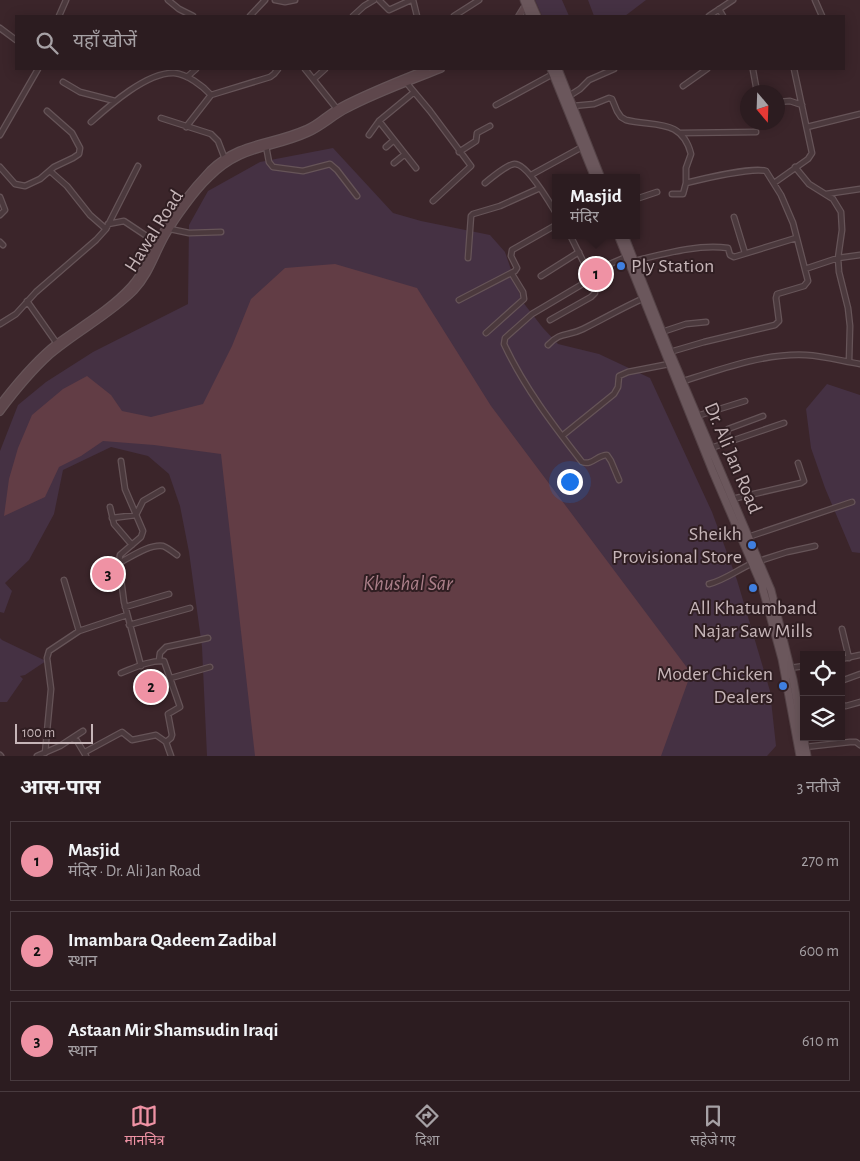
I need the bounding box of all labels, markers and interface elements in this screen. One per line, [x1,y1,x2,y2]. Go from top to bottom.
search box [15,15,845,70]
icon: search [33,29,61,57]
text: यहाँ खोजें [73,32,137,51]
north arrow [740,85,785,130]
popup [552,174,640,239]
street label: Hawal Road [121,186,187,276]
text: Masjid [570,187,622,206]
text: मंदिर [570,209,599,225]
pin: 1 [580,255,612,293]
place label: Ply Station [631,256,714,276]
marker: Ply Station [615,260,627,272]
street label: Dr. Ali Jan Road [701,400,765,516]
your location [557,469,583,495]
place label: Sheikh Provisional Store [612,524,742,567]
marker: Sheikh Provisional Store [746,539,758,551]
pin: 3 [92,555,124,593]
water label: Khushal Sar [363,573,454,594]
marker: All Khatumband Najar Saw Mills [747,582,759,594]
place label: All Khatumband Najar Saw Mills [689,598,817,641]
map controls [800,651,845,741]
button: locate [800,651,845,696]
place label: Moder Chicken Dealers [657,664,773,707]
pin: 2 [135,668,167,706]
marker: Moder Chicken Dealers [777,680,789,692]
button: layers [800,696,845,741]
scale bar [15,721,92,744]
text: 100 m [22,726,55,740]
text: आस-पास [20,777,101,798]
text: 3 नतीजे [797,779,840,795]
text: Masjid [68,841,120,860]
text: 1 [34,853,40,869]
text: 270 m [801,853,839,869]
text: मंदिर · Dr. Ali Jan Road [68,863,200,879]
text: Imambara Qadeem Zadibal [68,931,277,950]
text: 2 [33,943,41,959]
text: 600 m [799,943,839,959]
text: स्थान [68,953,97,969]
text: Astaan Mir Shamsudin Iraqi [68,1021,279,1040]
text: 3 [34,1033,40,1049]
text: 610 m [802,1033,839,1049]
text: स्थान [68,1043,97,1059]
tab: मानचित्र [124,1102,164,1151]
tab: दिशा [413,1102,441,1151]
tab: सहेजे गए [690,1102,736,1151]

